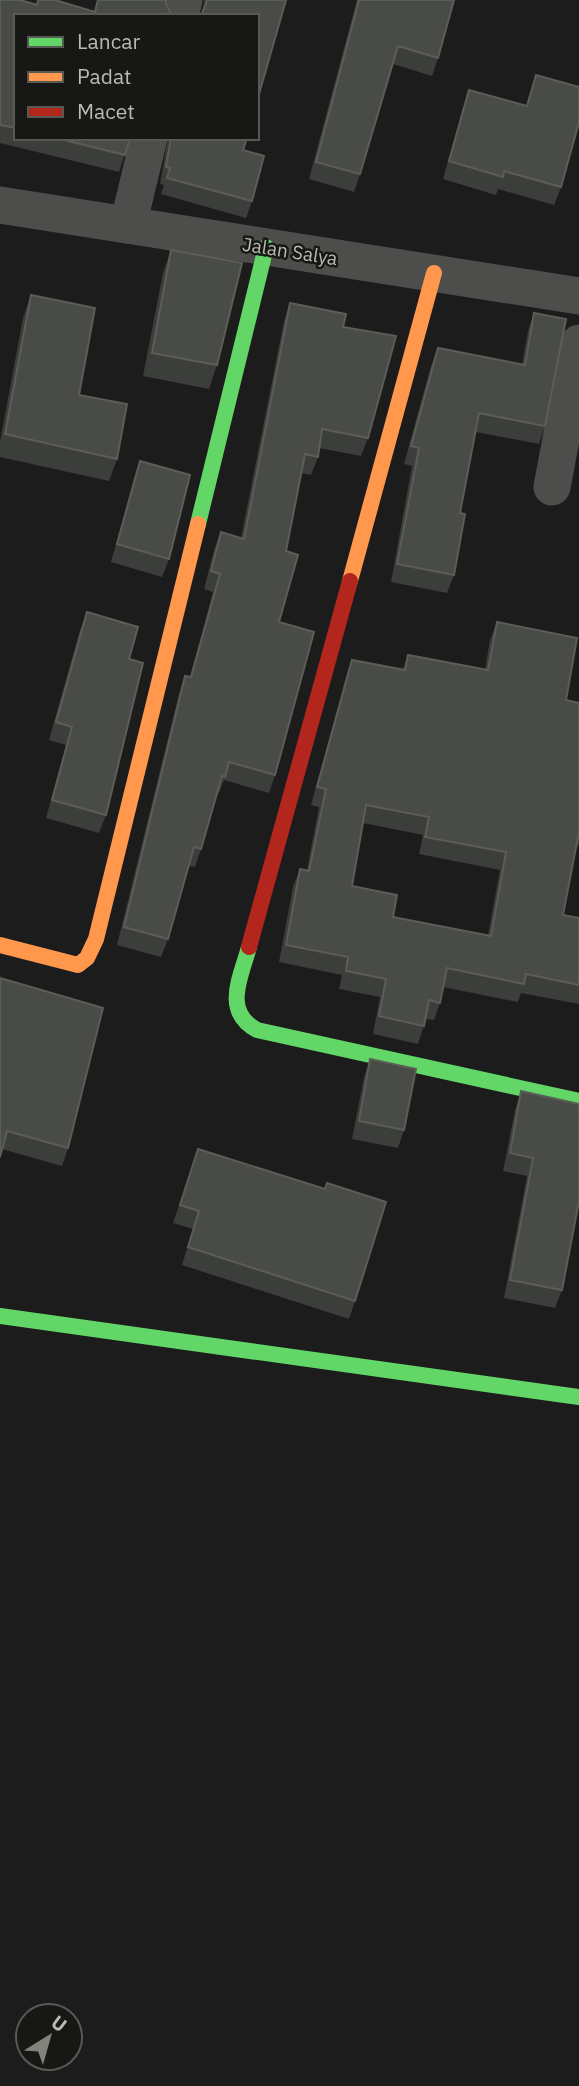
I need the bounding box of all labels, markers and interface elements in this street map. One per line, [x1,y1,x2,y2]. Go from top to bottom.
legend [14,14,259,140]
text: Lancar [77,27,140,55]
text: Padat [77,62,132,90]
text: Macet [77,97,135,125]
street label: Jalan Salya [241,232,339,270]
north arrow [14,2002,84,2072]
text: U [47,2010,72,2037]

